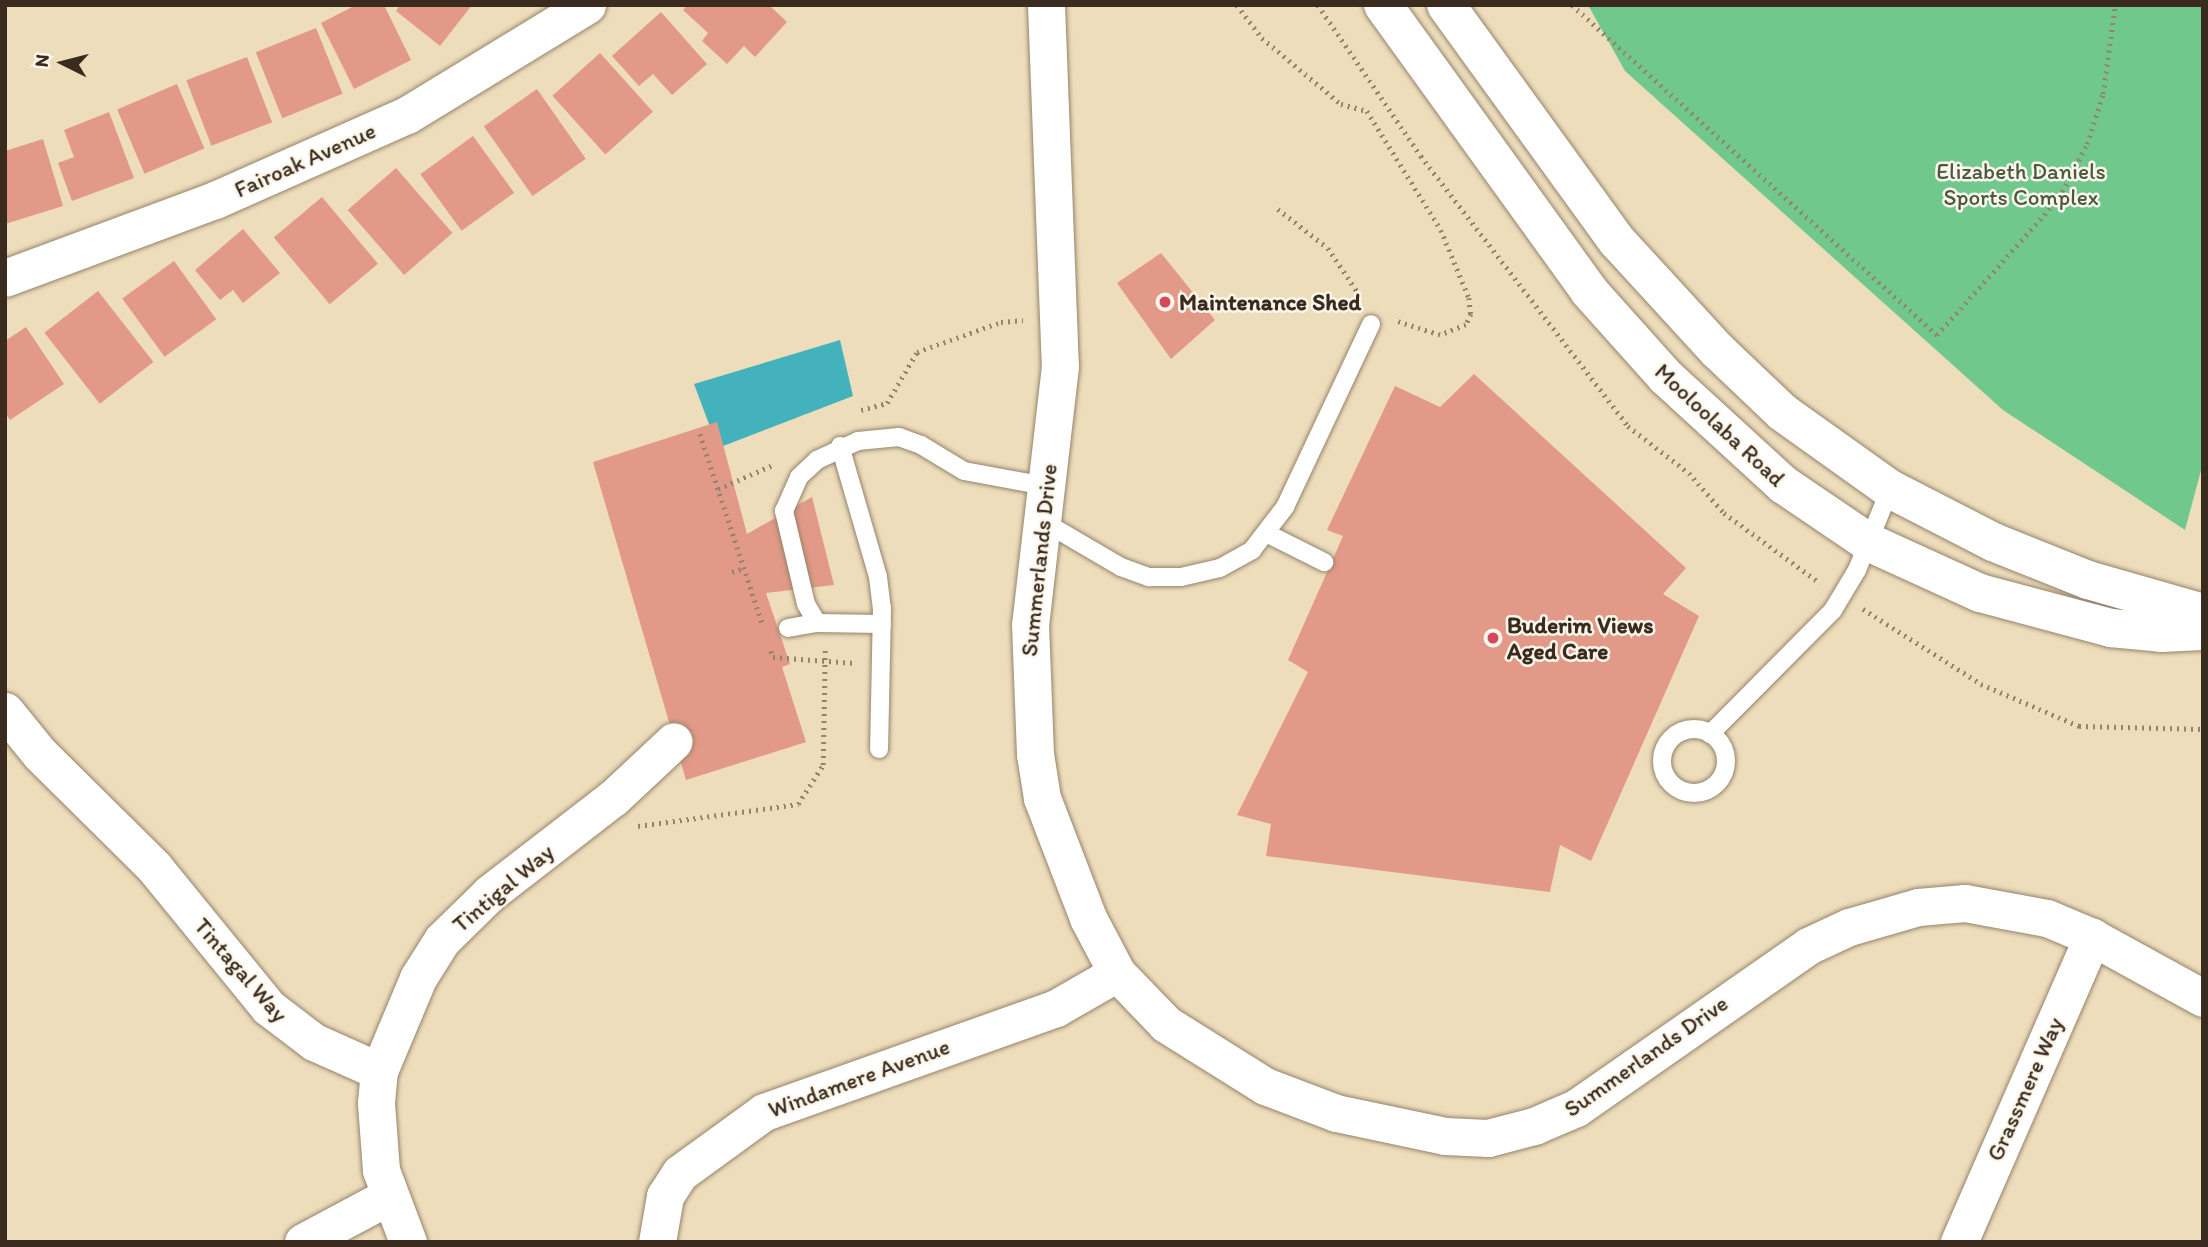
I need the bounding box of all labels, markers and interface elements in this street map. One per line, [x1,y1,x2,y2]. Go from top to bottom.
north arrow [28,28,98,98]
text: N [30,53,54,68]
street label: Fairoak Avenue [231,117,379,203]
park label: Elizabeth Daniels Sports Complex [1936,157,2106,211]
place label: Maintenance Shed [1179,288,1361,316]
marker: Maintenance Shed [1157,294,1173,310]
street label: Mooloolaba Road [1649,358,1791,492]
street label: Summerlands Drive [1015,462,1063,658]
place label: Buderim Views Aged Care [1507,611,1654,665]
marker: Buderim Views Aged Care [1485,630,1501,646]
street label: Tintigal Way [447,838,559,938]
street label: Tintagal Way [188,912,294,1028]
street label: Summerlands Drive [1559,989,1733,1123]
street label: Grassmere Way [1981,1013,2069,1165]
street label: Windamere Avenue [765,1033,953,1123]

